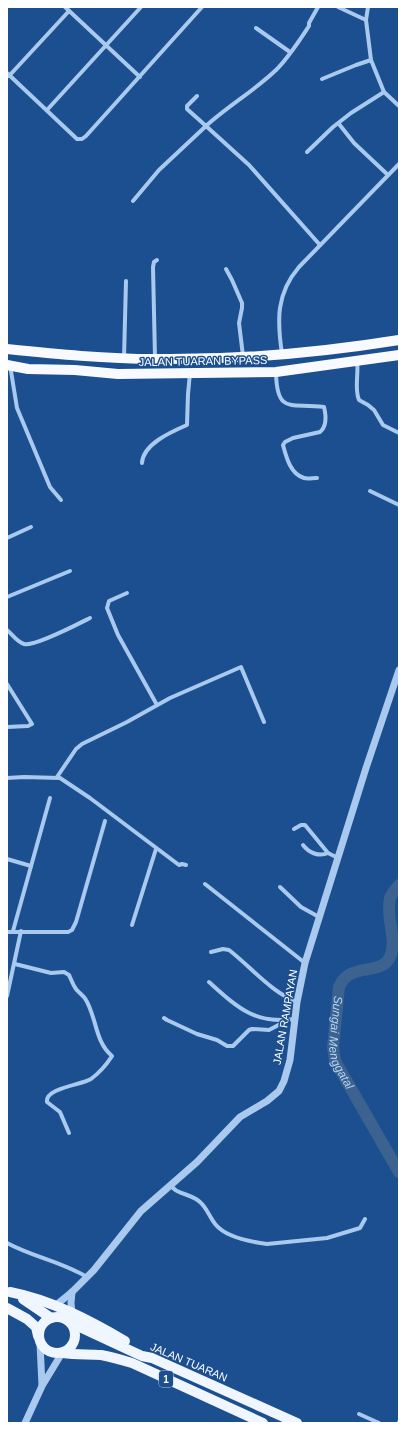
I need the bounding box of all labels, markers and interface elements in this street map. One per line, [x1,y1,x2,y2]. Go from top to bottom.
street label: JALAN TUARAN BYPASS [139,354,267,368]
street label: JALAN RAMPAYAN [271,968,299,1066]
water label: Sungai Menggatal [326,995,357,1092]
street label: JALAN TUARAN [149,1340,229,1384]
road number: 1 [159,1371,173,1387]

